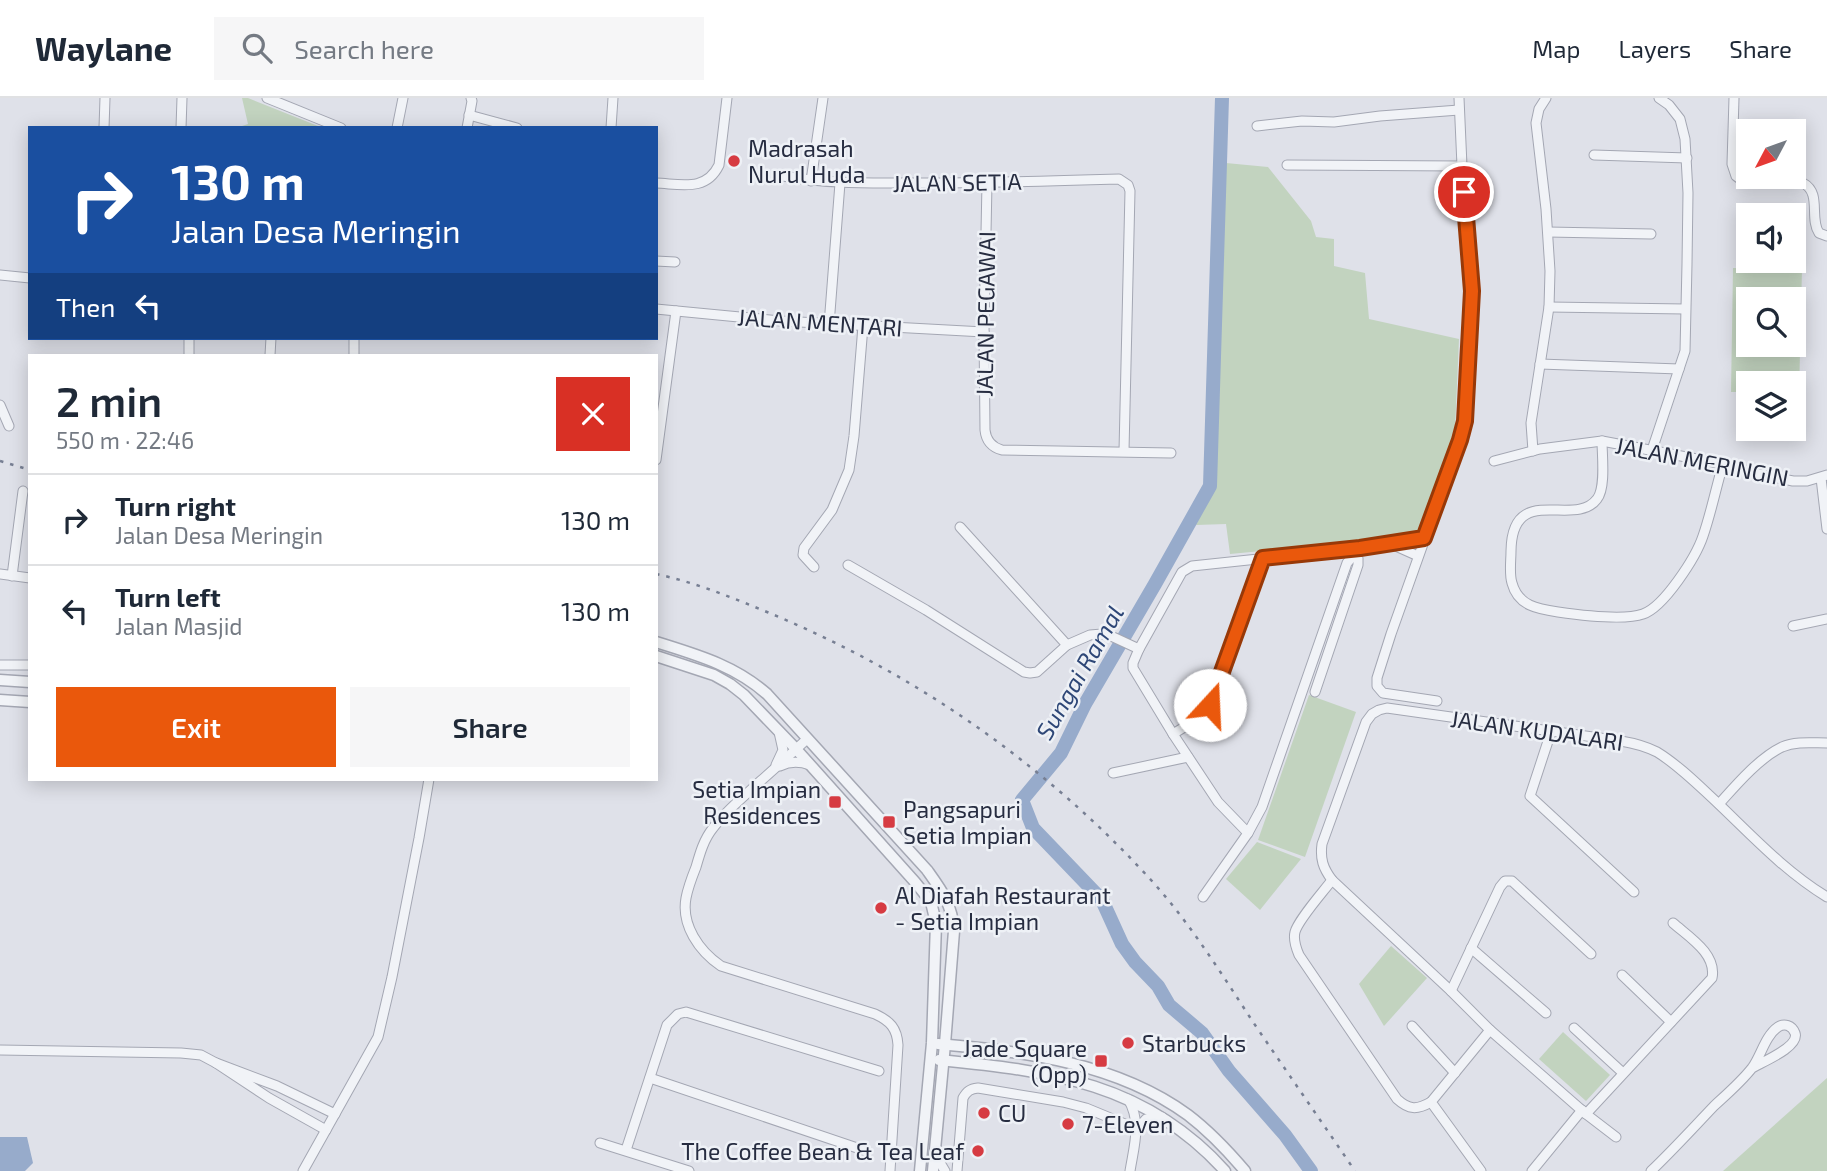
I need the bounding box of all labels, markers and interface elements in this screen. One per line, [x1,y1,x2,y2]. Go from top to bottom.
search box [214,17,704,80]
text: Waylane [35,28,172,68]
icon: search [238,29,276,67]
text: Search here [294,33,434,64]
text: Map [1532,34,1580,63]
text: Layers [1618,34,1691,63]
text: Share [1729,34,1792,63]
north arrow [1736,119,1806,189]
map controls [1736,119,1806,441]
place label: Madrasah Nurul Huda [748,134,865,188]
text: 130 m [171,151,305,210]
marker: Madrasah Nurul Huda [726,153,742,169]
icon: right [56,154,147,245]
pin [1434,162,1494,222]
street label: JALAN SETIA [892,167,1022,197]
icon: arrive [1445,173,1483,211]
button: sound [1736,203,1806,273]
text: Jalan Desa Meringin [171,211,461,249]
street label: JALAN PEGAWAI [970,231,1000,397]
icon: left [129,287,167,325]
button: search [1736,287,1806,357]
text: Then [56,291,115,322]
street label: JALAN MENTARI [737,302,903,342]
button: layers [1736,371,1806,441]
text: 2 min [56,375,162,425]
button: close [556,377,630,451]
text: 550 m · 22:46 [56,426,194,454]
street label: JALAN MERINGIN [1613,430,1791,492]
text: Turn right [115,490,236,521]
icon: right [56,501,94,539]
text: 130 m [561,504,630,535]
text: Jalan Desa Meringin [115,521,323,549]
text: Turn left [115,581,221,612]
icon: left [56,592,94,630]
text: 130 m [561,595,630,626]
water label: Sungai Ramal [1029,600,1129,744]
text: Jalan Masjid [115,612,243,640]
position arrow [1173,668,1247,742]
button: Exit [56,687,336,767]
button: Share [350,687,630,767]
street label: JALAN KUDALARI [1449,704,1625,756]
place label: Setia Impian Residences [692,775,821,829]
marker: Setia Impian Residences [827,794,843,810]
place label: Pangsapuri Setia Impian [903,795,1032,849]
marker: Pangsapuri Setia Impian [881,814,897,830]
place label: Al Diafah Restaurant - Setia Impian [895,881,1111,935]
marker: Al Diafah Restaurant - Setia Impian [873,900,889,916]
place label: Starbucks [1142,1029,1246,1057]
place label: Jade Square (Opp) [963,1034,1087,1088]
marker: Starbucks [1120,1035,1136,1051]
marker: Jade Square (Opp) [1093,1053,1109,1069]
place label: CU [998,1099,1026,1127]
marker: CU [976,1105,992,1121]
place label: 7-Eleven [1082,1110,1173,1138]
marker: 7-Eleven [1060,1116,1076,1132]
place label: The Coffee Bean & Tea Leaf [681,1137,965,1165]
marker: The Coffee Bean & Tea Leaf [970,1143,986,1159]

